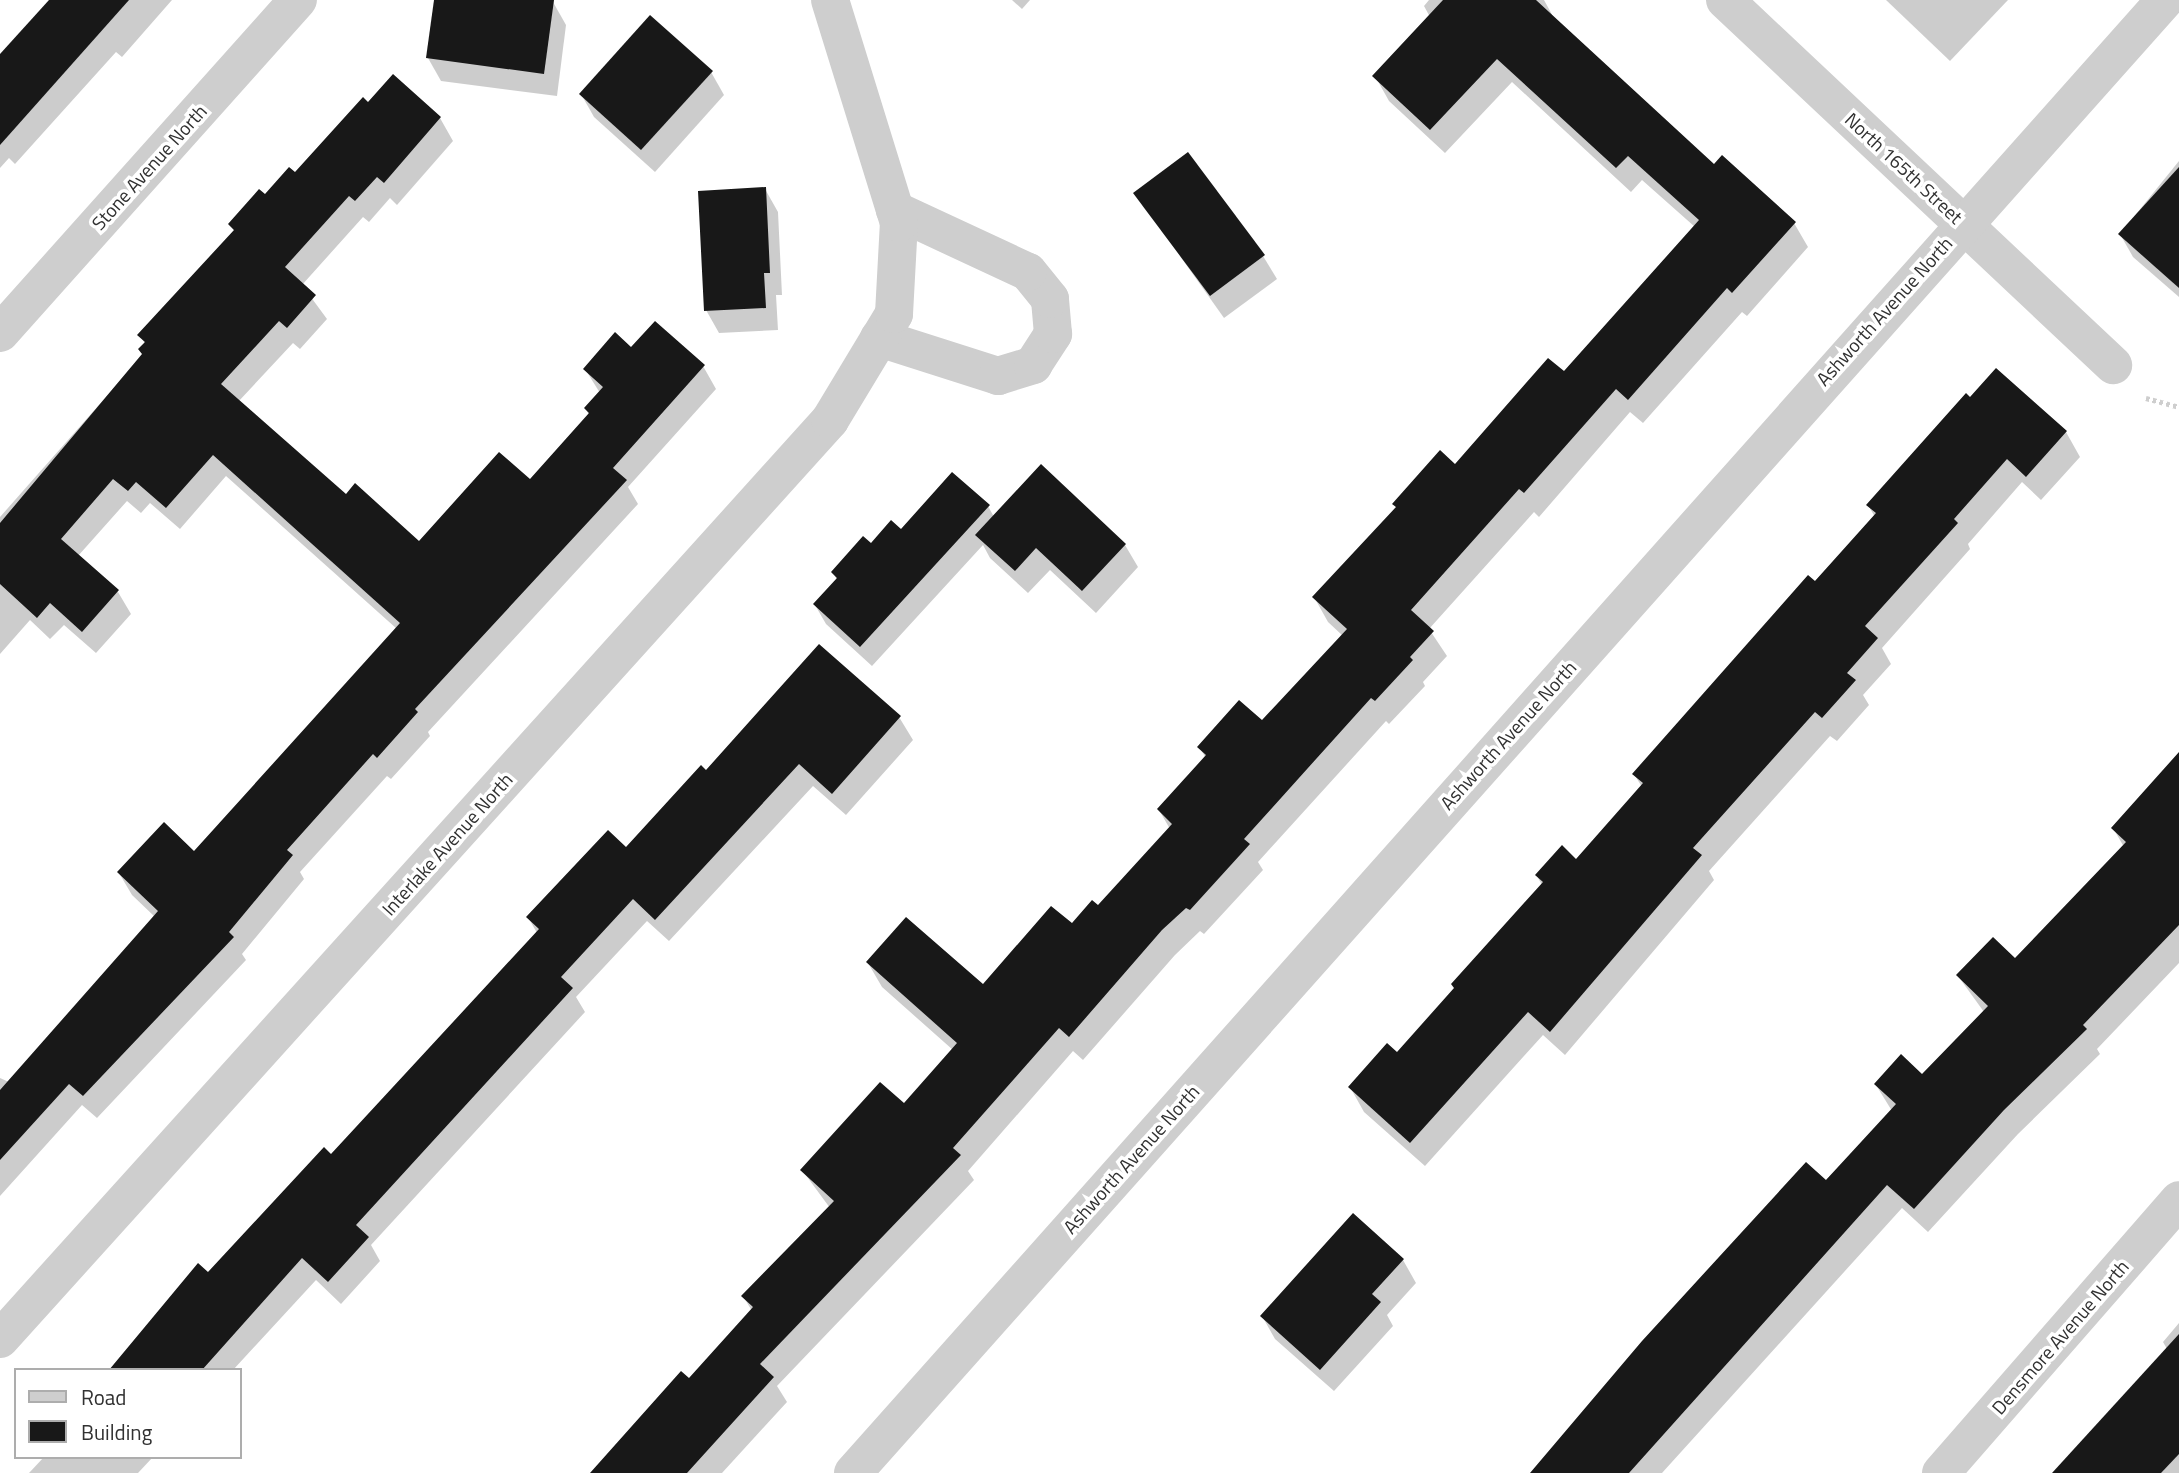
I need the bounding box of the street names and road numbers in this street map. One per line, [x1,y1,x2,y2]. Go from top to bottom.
street label: Stone Avenue North [87,100,211,234]
street label: North 165th Street [1841,108,1967,228]
street label: Ashworth Avenue North [1811,232,1957,390]
street label: Ashworth Avenue North [1435,656,1581,814]
street label: Interlake Avenue North [377,768,517,920]
street label: Ashworth Avenue North [1058,1080,1204,1238]
street label: Densmore Avenue North [1987,1255,2133,1419]

